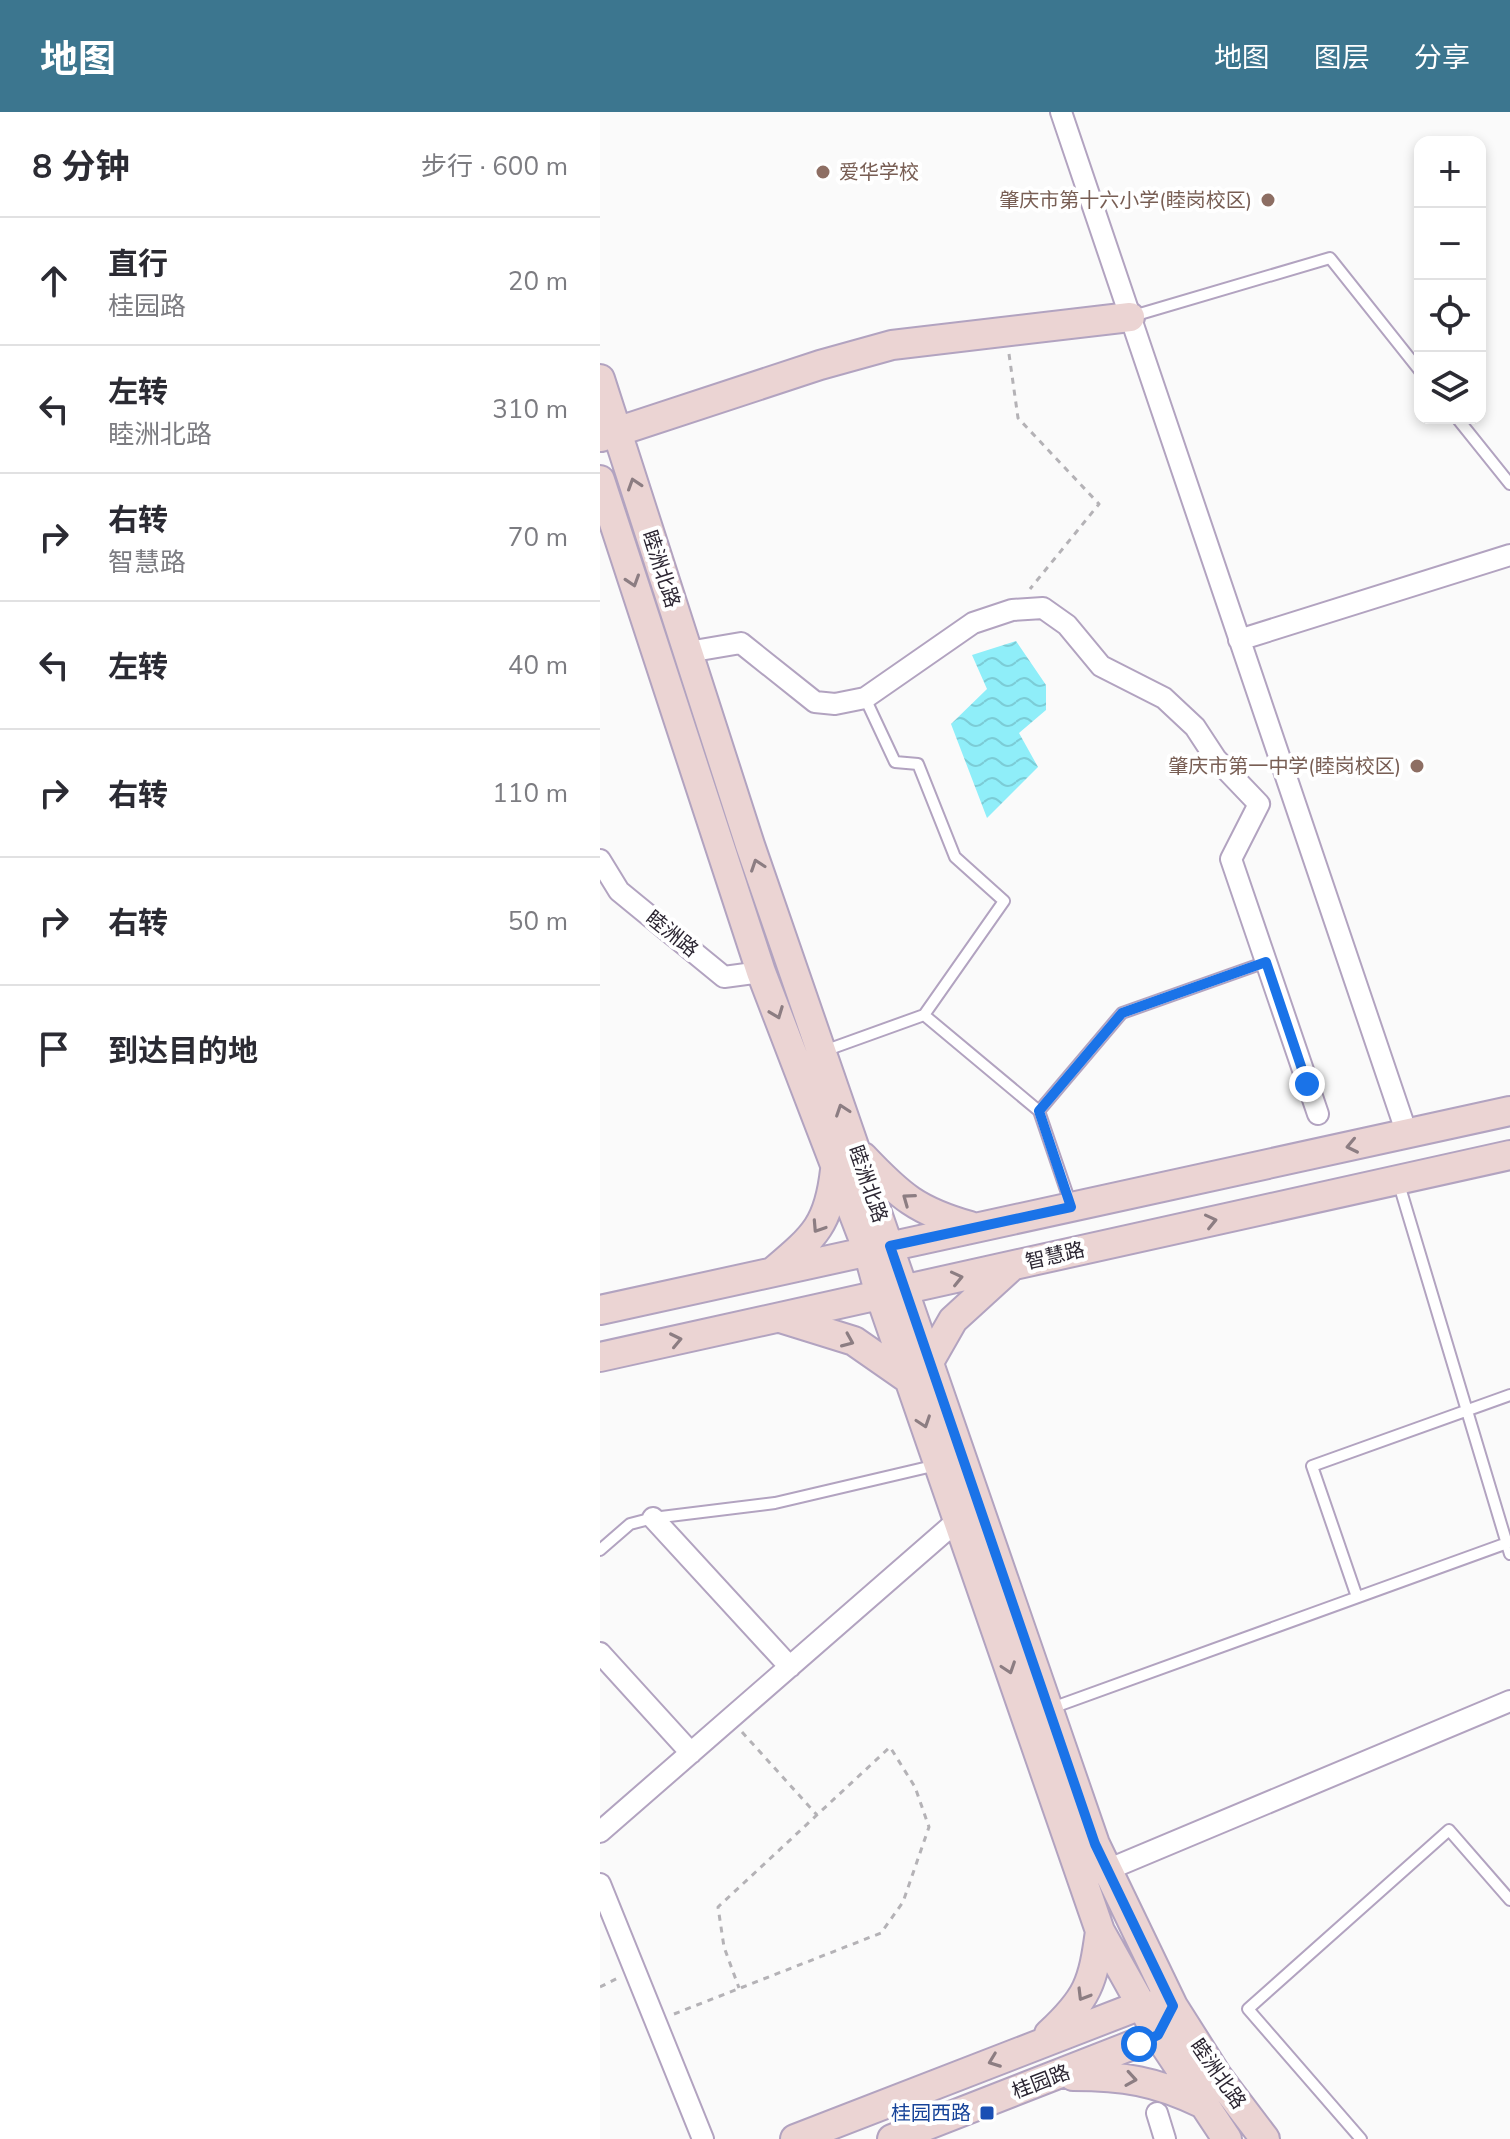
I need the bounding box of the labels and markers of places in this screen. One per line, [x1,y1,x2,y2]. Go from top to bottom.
place label: 爱华学校 [839,159,919,186]
marker: 爱华学校 [814,163,832,181]
place label: 肇庆市第十六小学(睦岗校区) [999,187,1252,214]
marker: 肇庆市第十六小学(睦岗校区) [1259,191,1277,209]
place label: 肇庆市第一中学(睦岗校区) [1168,753,1401,780]
marker: 肇庆市第一中学(睦岗校区) [1408,757,1426,775]
place label: 桂园西路 [891,2100,971,2127]
marker: 桂园西路 [978,2104,996,2122]

